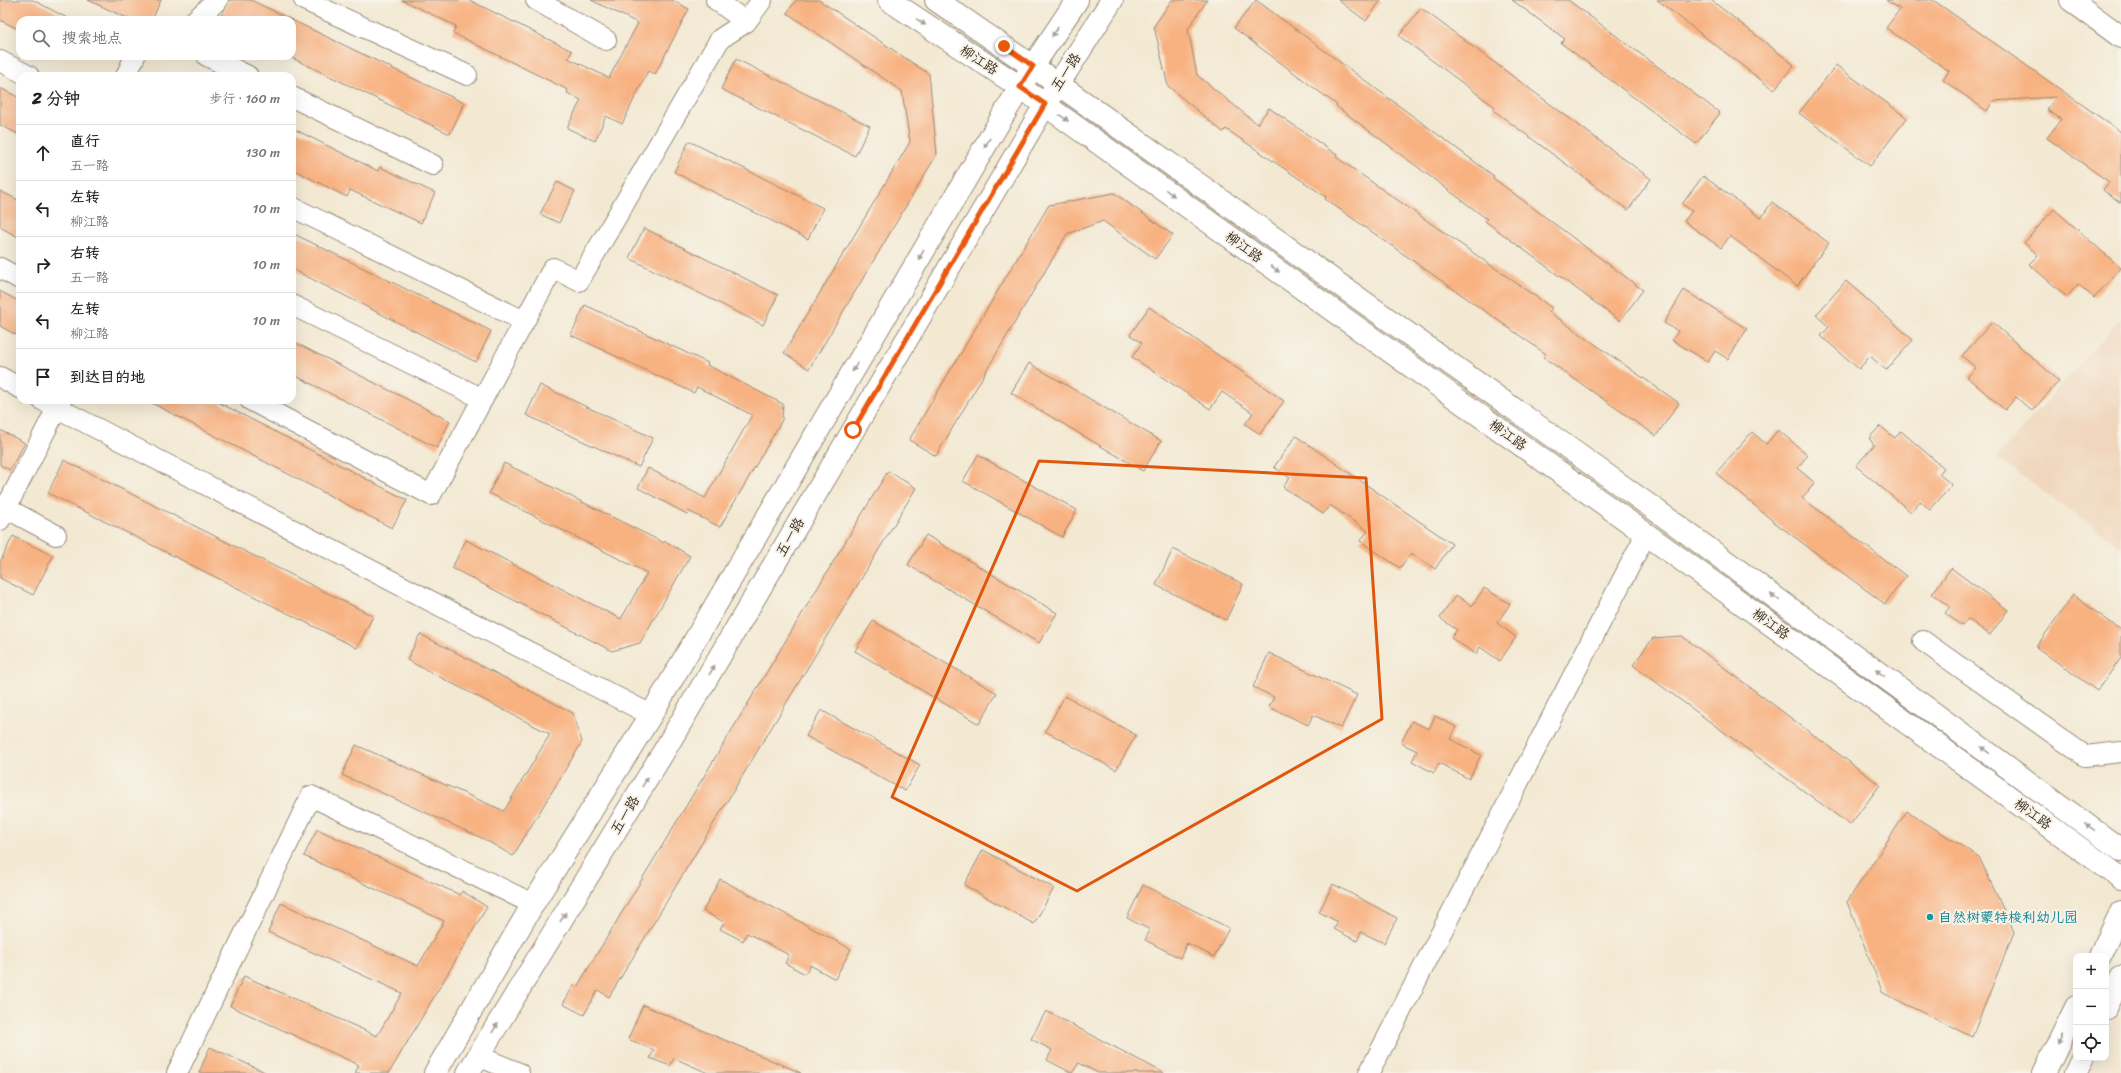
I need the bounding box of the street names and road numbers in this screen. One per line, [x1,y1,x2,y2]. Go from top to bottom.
street label: 柳江路 [955,38,1003,82]
street label: 五一路 [1044,48,1088,96]
street label: 柳江路 [1220,225,1268,269]
street label: 柳江路 [1484,413,1532,457]
street label: 五一路 [769,513,811,561]
street label: 柳江路 [1747,602,1795,646]
street label: 五一路 [603,791,647,839]
street label: 柳江路 [2009,792,2057,836]

